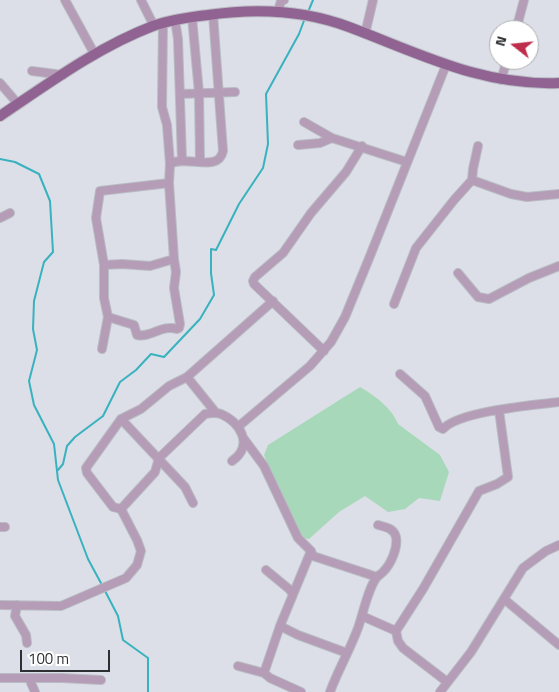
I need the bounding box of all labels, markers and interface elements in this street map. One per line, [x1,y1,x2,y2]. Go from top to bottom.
north arrow [489,20,539,70]
text: N [489,33,511,49]
scale bar [22,640,112,672]
text: 100 m [28,647,69,670]

